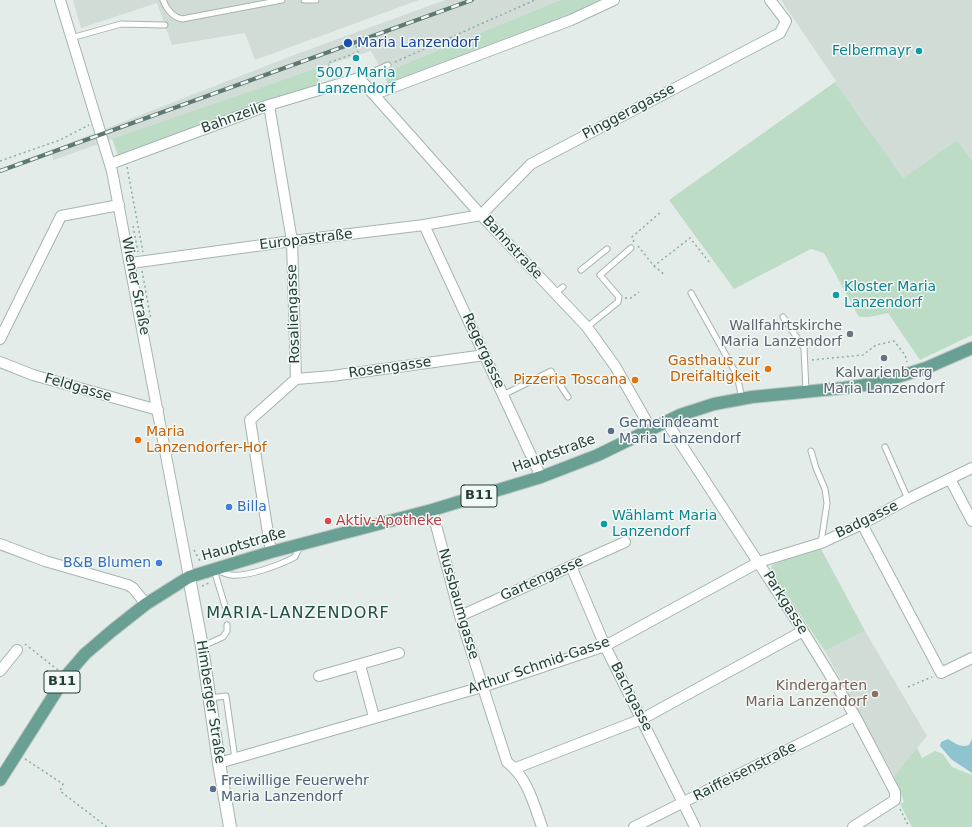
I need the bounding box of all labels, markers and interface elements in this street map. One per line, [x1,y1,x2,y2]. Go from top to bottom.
place label: Maria Lanzendorf [357,35,479,51]
marker: Maria Lanzendorf [342,37,354,49]
place label: Felbermayr [832,43,911,59]
marker: Felbermayr [914,46,924,56]
marker: 5007 Maria Lanzendorf [351,53,361,63]
place label: 5007 Maria Lanzendorf [317,65,395,98]
street label: Pinggeragasse [580,81,678,143]
street label: Bahnzeile [199,98,269,138]
street label: Bahnstraße [478,213,546,283]
street label: Europastraße [258,226,354,254]
street label: Wiener Straße [117,235,153,337]
street label: Rosaliengasse [284,264,304,364]
place label: Kloster Maria Lanzendorf [844,279,936,312]
marker: Kloster Maria Lanzendorf [831,290,841,300]
street label: Regergasse [458,311,508,391]
place label: Wallfahrtskirche Maria Lanzendorf [720,318,842,350]
marker: Wallfahrtskirche Maria Lanzendorf [845,329,855,339]
place label: Gasthaus zur Dreifaltigkeit [668,353,760,386]
marker: Kalvarienberg Maria Lanzendorf [879,353,889,363]
street label: Rosengasse [348,354,432,382]
marker: Gasthaus zur Dreifaltigkeit [763,364,773,374]
place label: Kalvarienberg Maria Lanzendorf [823,365,945,398]
street label: Feldgasse [42,370,114,406]
place label: Pizzeria Toscana [513,372,627,388]
marker: Pizzeria Toscana [630,375,640,385]
place label: Gemeindeamt Maria Lanzendorf [619,415,741,448]
place label: Maria Lanzendorfer-Hof [146,424,267,456]
marker: Gemeindeamt Maria Lanzendorf [606,426,616,436]
street label: Hauptstraße [510,431,598,477]
marker: Maria Lanzendorfer-Hof [133,435,143,445]
road number: B11 [461,485,497,507]
street label: Badgasse [833,498,901,542]
place label: Billa [237,499,267,515]
marker: Billa [224,502,234,512]
place label: Wählamt Maria Lanzendorf [612,508,717,540]
place label: Aktiv-Apotheke [336,513,442,529]
marker: Aktiv-Apotheke [323,516,333,526]
marker: Wählamt Maria Lanzendorf [599,519,609,529]
street label: Hauptstraße [200,525,288,565]
street label: Nussbaumgasse [434,547,482,661]
street label: Gartengasse [498,553,586,605]
place label: B&B Blumen [63,555,151,571]
marker: B&B Blumen [154,558,164,568]
street label: Parkgasse [759,568,811,638]
district label: MARIA-LANZENDORF [206,604,390,624]
street label: Arthur Schmid-Gasse [466,634,612,698]
street label: Himberger Straße [192,639,228,765]
street label: Bachgasse [606,660,656,734]
road number: B11 [44,671,80,693]
place label: Kindergarten Maria Lanzendorf [745,678,867,710]
marker: Kindergarten Maria Lanzendorf [870,689,880,699]
street label: Raiffeisenstraße [691,739,799,805]
place label: Freiwillige Feuerwehr Maria Lanzendorf [221,773,369,806]
marker: Freiwillige Feuerwehr Maria Lanzendorf [208,784,218,794]

